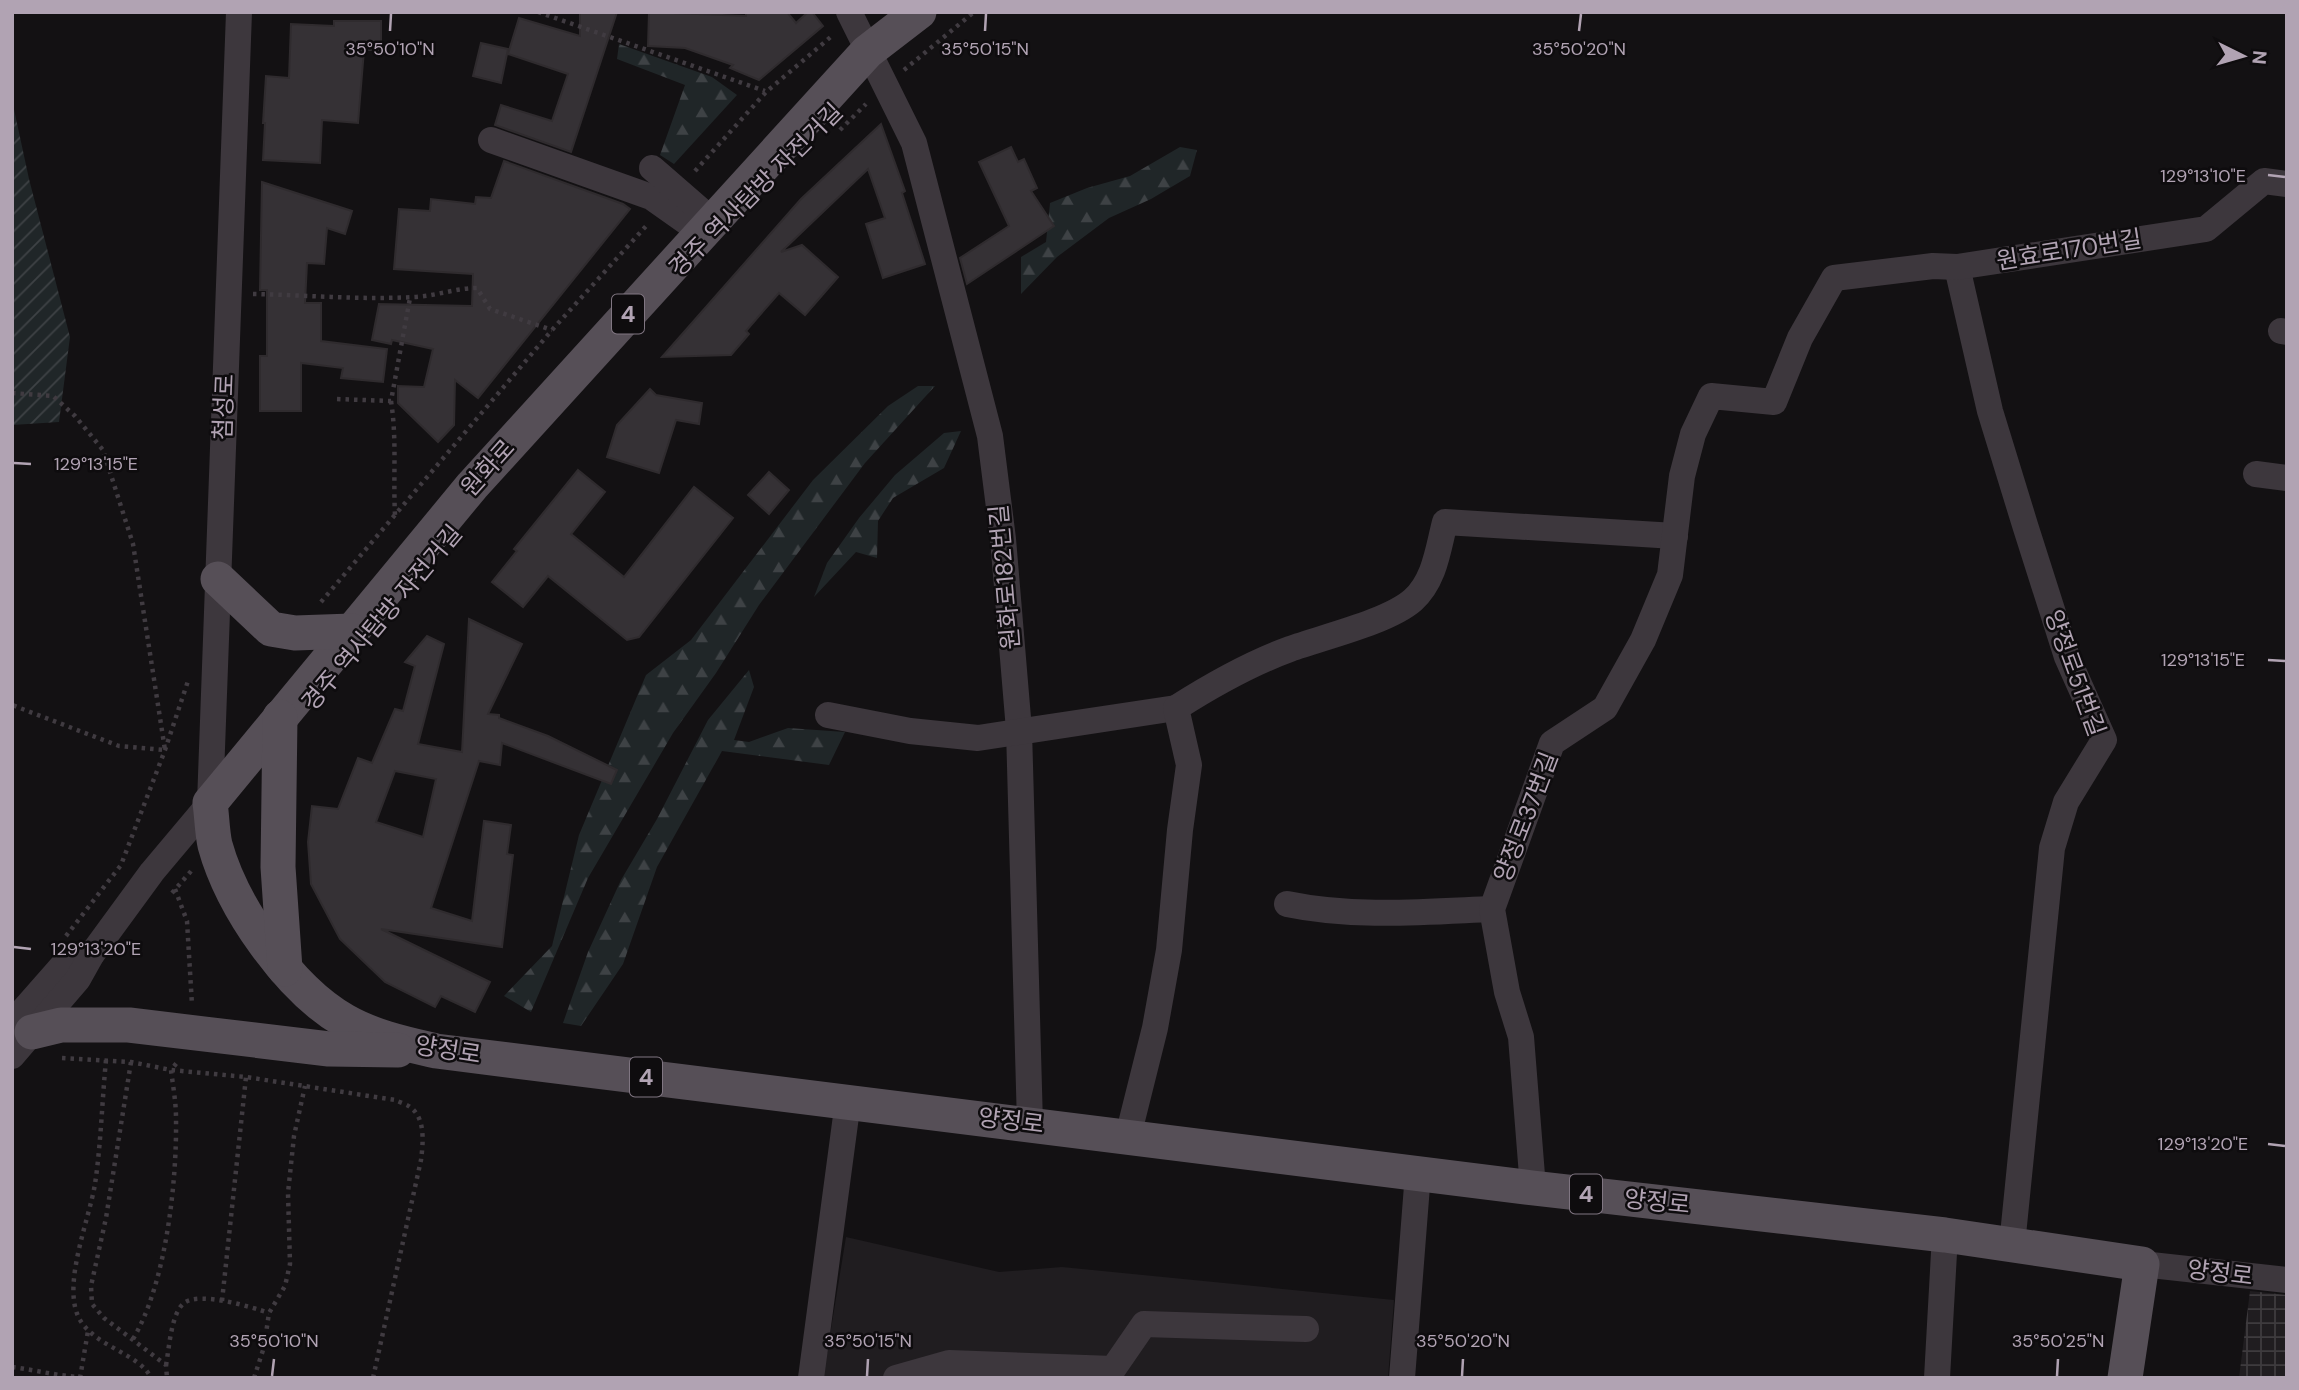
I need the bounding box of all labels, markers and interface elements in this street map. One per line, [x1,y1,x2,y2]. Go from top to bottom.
north arrow [2208,21,2278,91]
text: 35°50'10"N [345,37,435,61]
text: 35°50'15"N [941,37,1029,61]
text: 35°50'20"N [1532,37,1626,61]
text: N [2246,49,2272,65]
street label: 경주 역사탐방 자전거길 [662,96,849,283]
text: 129°13'10"E [2160,164,2246,188]
street label: 원효로170번길 [1994,223,2144,276]
road number: 4 [612,294,644,334]
street label: 첨성로 [207,373,240,441]
street label: 원화로 [454,433,521,503]
text: 129°13'15"E [54,452,138,476]
street label: 원화로182번길 [983,503,1026,651]
street label: 경주 역사탐방 자전거길 [295,518,469,717]
street label: 양정로51번길 [2038,605,2113,740]
text: 129°13'15"E [2161,648,2245,672]
street label: 양정로37번길 [1487,747,1565,886]
text: 129°13'20"E [51,937,141,961]
street label: 양정로 [413,1029,483,1070]
road number: 4 [630,1058,662,1096]
street label: 양정로 [976,1101,1046,1140]
text: 129°13'20"E [2158,1132,2248,1156]
road number: 4 [1570,1175,1602,1214]
street label: 양정로 [1622,1183,1692,1220]
street label: 양정로 [2185,1253,2255,1292]
text: 35°50'10"N [229,1329,319,1353]
text: 35°50'15"N [824,1329,912,1353]
text: 35°50'20"N [1416,1329,1510,1353]
text: 35°50'25"N [2012,1329,2104,1353]

